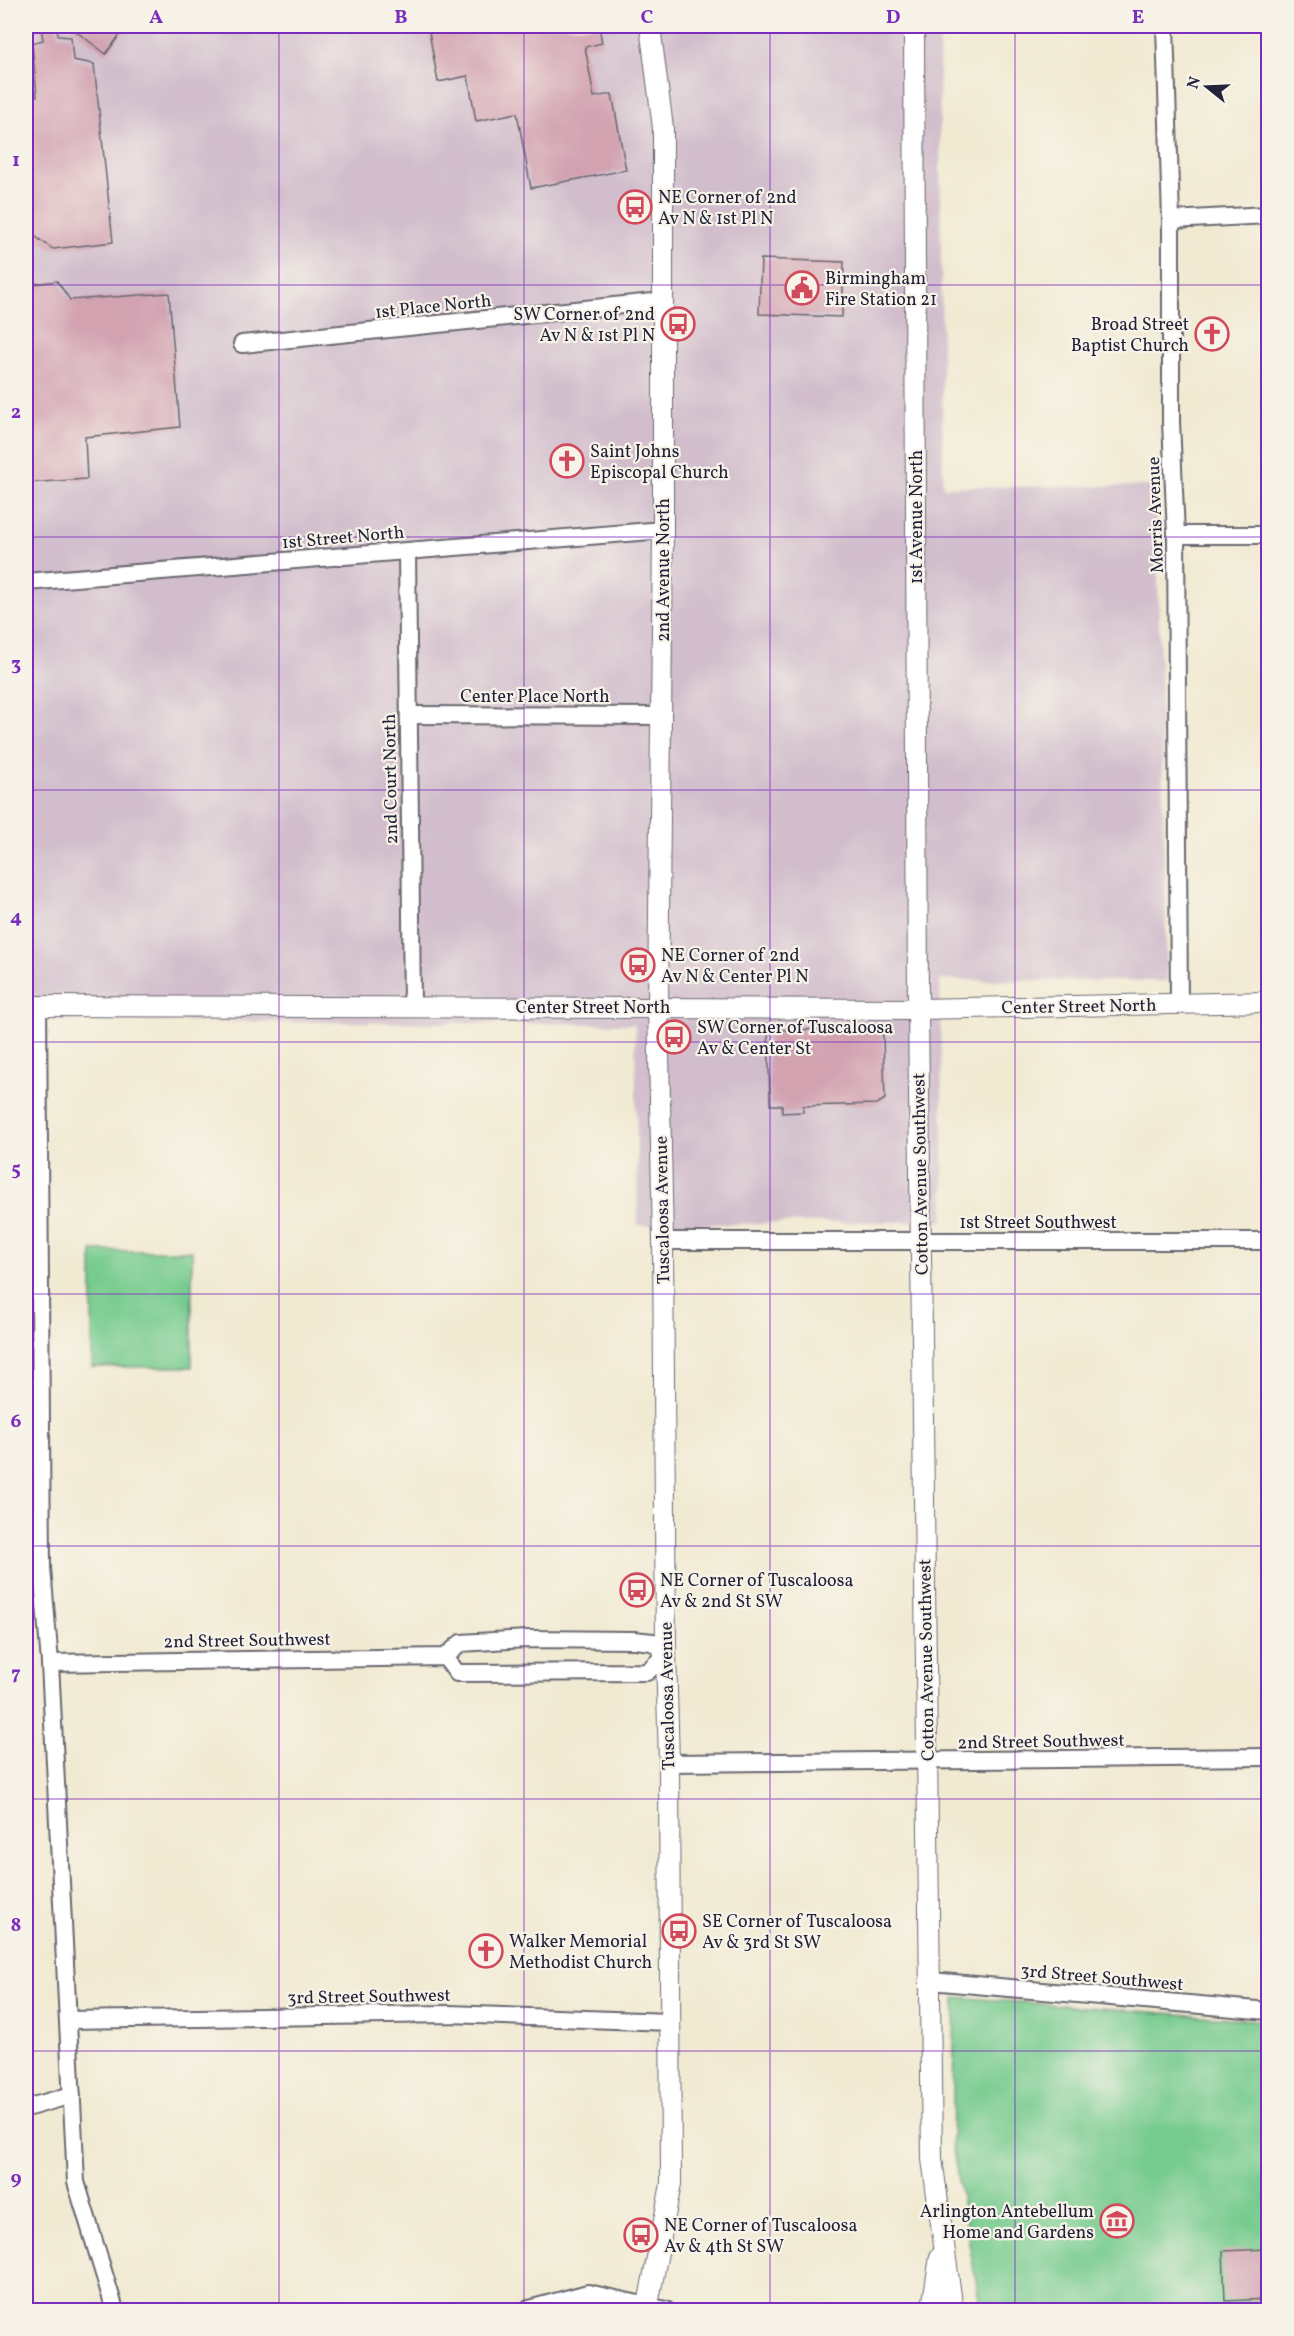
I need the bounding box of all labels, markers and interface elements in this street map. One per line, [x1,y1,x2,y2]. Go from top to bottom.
text: A [149,4,163,32]
text: B [394,4,408,32]
text: C [641,4,654,32]
text: D [886,4,900,32]
text: E [1132,4,1144,32]
north arrow [1177,57,1237,117]
text: N [1182,74,1207,92]
text: 1 [12,147,20,175]
place label: NE Corner of 2nd Av N & 1st Pl N [658,186,797,232]
bus stop icon: NE Corner of 2nd Av N & 1st Pl N [617,189,653,225]
place label: Birmingham Fire Station 21 [825,267,937,313]
public building icon: Birmingham Fire Station 21 [784,270,820,306]
street label: 1st Place North [374,289,493,326]
place label: SW Corner of 2nd Av N & 1st Pl N [513,303,655,349]
bus stop icon: SW Corner of 2nd Av N & 1st Pl N [660,306,696,342]
place label: Broad Street Baptist Church [1071,313,1189,359]
church icon: Broad Street Baptist Church [1194,316,1230,352]
text: 2 [11,399,21,427]
place label: Saint Johns Episcopal Church [590,440,729,486]
church icon: Saint Johns Episcopal Church [549,443,585,479]
street label: 1st Avenue North [905,449,930,584]
street label: Morris Avenue [1142,456,1171,574]
street label: 2nd Avenue North [652,498,677,642]
street label: 1st Street North [281,521,406,556]
text: 3 [11,651,21,679]
street label: Center Place North [460,685,610,710]
street label: 2nd Court North [378,713,405,845]
text: 4 [10,904,22,932]
place label: NE Corner of 2nd Av N & Center Pl N [661,944,809,990]
bus stop icon: NE Corner of 2nd Av N & Center Pl N [620,947,656,983]
street label: Center Street North [1001,994,1157,1021]
street label: Center Street North [515,996,671,1021]
place label: SW Corner of Tuscaloosa Av & Center St [697,1016,893,1062]
bus stop icon: SW Corner of Tuscaloosa Av & Center St [656,1019,692,1055]
street label: Cotton Avenue Southwest [907,1073,936,1275]
street label: Tuscaloosa Avenue [650,1136,677,1284]
text: 5 [11,1156,21,1184]
street label: 1st Street Southwest [959,1211,1117,1236]
text: 6 [11,1408,22,1436]
street label: Cotton Avenue Southwest [913,1559,942,1761]
place label: NE Corner of Tuscaloosa Av & 2nd St SW [660,1569,853,1615]
bus stop icon: NE Corner of Tuscaloosa Av & 2nd St SW [619,1572,655,1608]
street label: Tuscaloosa Avenue [655,1622,682,1770]
street label: 2nd Street Southwest [163,1628,331,1655]
text: 7 [11,1660,21,1688]
street label: 2nd Street Southwest [957,1729,1125,1756]
place label: SE Corner of Tuscaloosa Av & 3rd St SW [702,1910,892,1956]
text: 8 [11,1912,21,1940]
bus stop icon: SE Corner of Tuscaloosa Av & 3rd St SW [661,1913,697,1949]
place label: Walker Memorial Methodist Church [509,1930,653,1976]
church icon: Walker Memorial Methodist Church [468,1933,504,1969]
street label: 3rd Street Southwest [1019,1959,1184,1998]
street label: 3rd Street Southwest [287,1984,451,2011]
text: 9 [10,2165,22,2193]
place label: Arlington Antebellum Home and Gardens [920,2200,1094,2246]
museum icon: Arlington Antebellum Home and Gardens [1099,2203,1135,2239]
place label: NE Corner of Tuscaloosa Av & 4th St SW [664,2214,857,2260]
bus stop icon: NE Corner of Tuscaloosa Av & 4th St SW [623,2217,659,2253]

